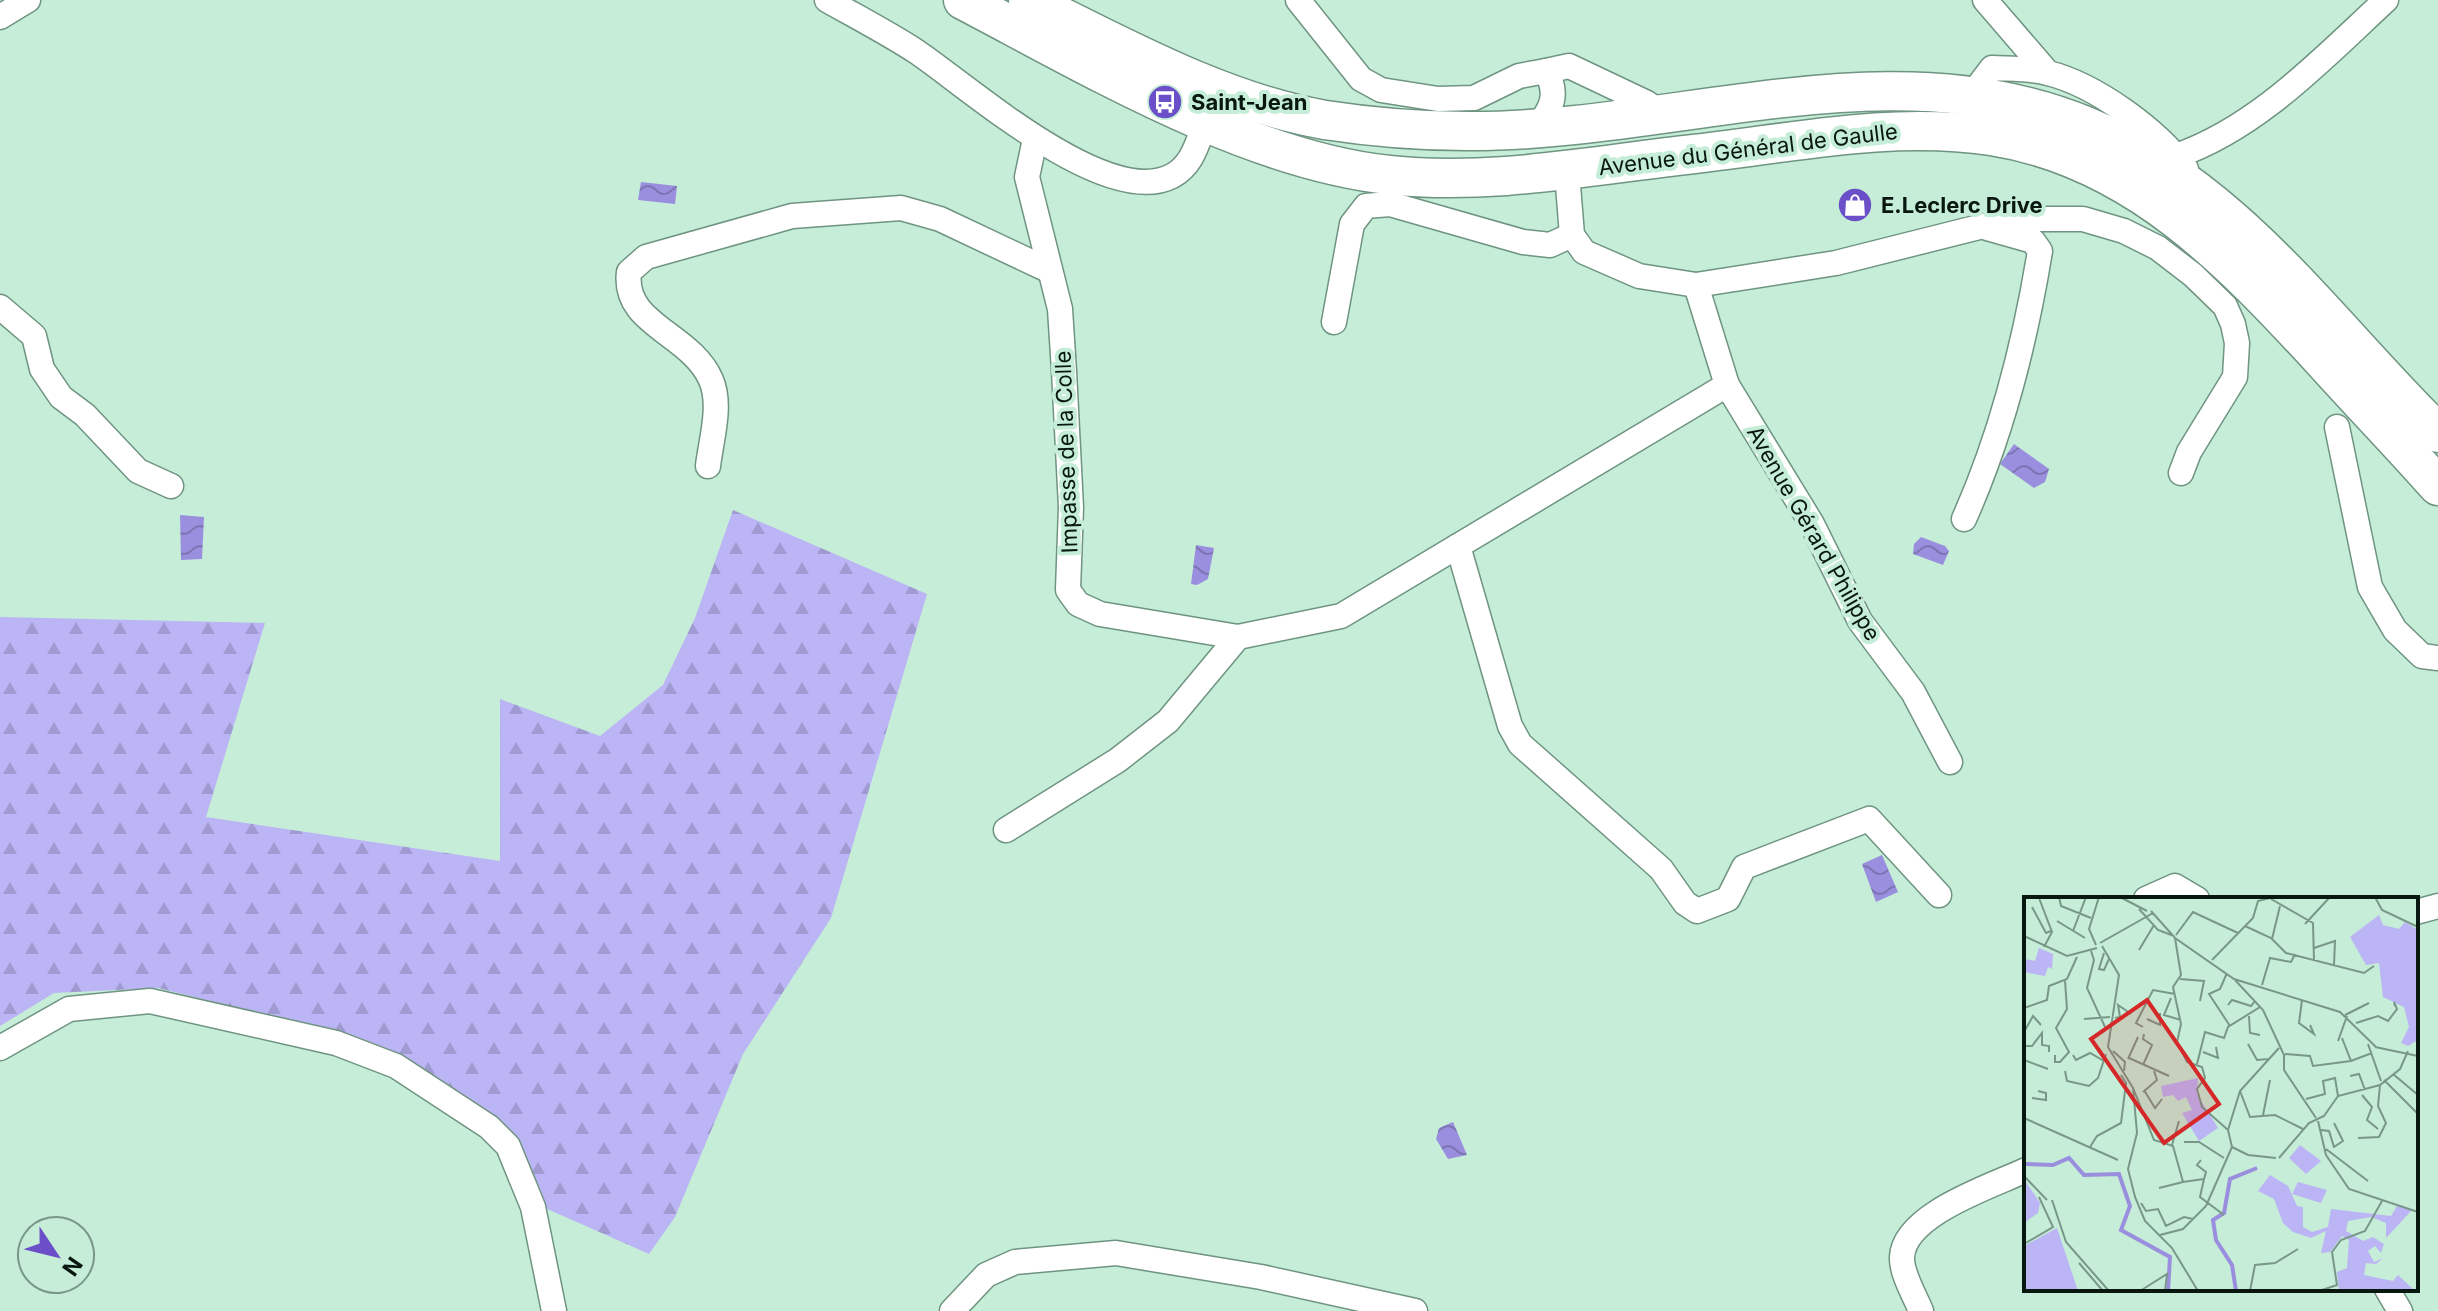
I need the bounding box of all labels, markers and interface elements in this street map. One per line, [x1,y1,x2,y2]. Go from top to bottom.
bus stop icon: Saint-Jean [1146,83,1184,121]
place label: Saint-Jean [1191,89,1307,115]
street label: Avenue du Général de Gaulle [1597,118,1899,180]
shop icon: E.Leclerc Drive [1836,186,1874,224]
place label: E.Leclerc Drive [1881,192,2043,218]
street label: Impasse de la Colle [1049,350,1083,554]
street label: Avenue Gérard Philippe [1742,421,1886,645]
inset map [2024,897,2418,1291]
north arrow [16,1215,96,1295]
text: N [57,1252,88,1281]

